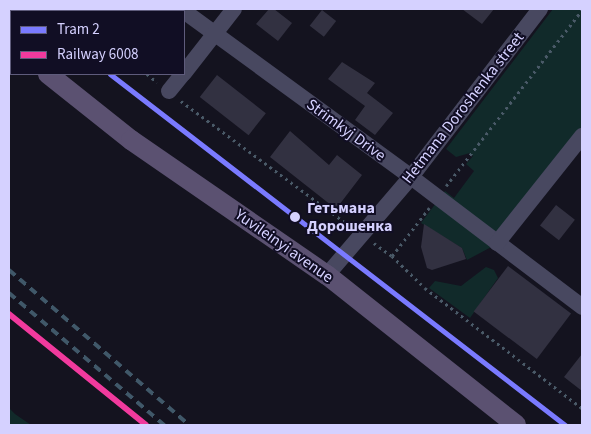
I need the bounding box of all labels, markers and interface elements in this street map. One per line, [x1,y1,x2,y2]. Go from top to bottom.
legend [10,10,185,75]
text: Tram 2 [57,19,100,40]
street label: Hetmana Doroshenka street [398,28,528,188]
text: Railway 6008 [57,44,139,65]
street label: Strimkyj Drive [303,95,389,165]
place label: Гетьмана Дорошенка [307,198,392,236]
street label: Yuvileinyi avenue [231,205,337,287]
marker: Гетьмана Дорошенка [287,209,303,225]

